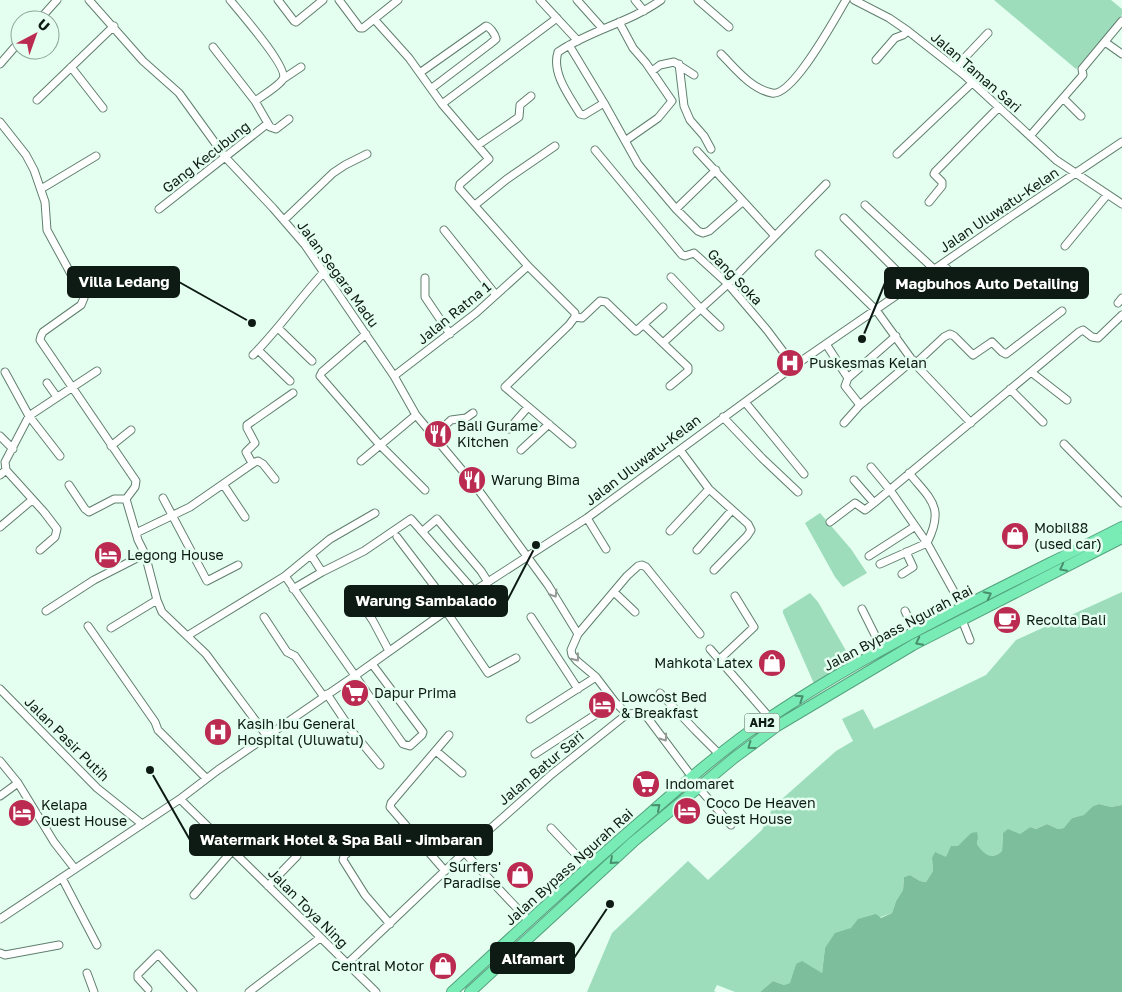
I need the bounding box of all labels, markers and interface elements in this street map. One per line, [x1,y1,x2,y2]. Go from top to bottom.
north arrow [10,10,60,60]
text: U [34,15,53,35]
street label: Jalan Taman Sari [928,28,1025,115]
street label: Gang Kecubung [159,117,253,196]
street label: Jalan Uluwatu-Kelan [936,163,1062,256]
street label: Jalan Segara Madu [294,217,383,330]
street label: Gang Soka [704,245,766,308]
callout: Villa Ledang [68,267,179,297]
callout: Magbuhos Auto Detailing [885,268,1088,298]
text: Villa Ledang [79,272,169,290]
text: Magbuhos Auto Detailing [895,274,1079,292]
street label: Jalan Ratna 1 [413,278,494,347]
hospital icon: Puskesmas Kelan [775,348,805,378]
place label: Puskesmas Kelan [809,354,927,371]
street label: Jalan Uluwatu-Kelan [582,411,704,509]
place label: Bali Gurame Kitchen [457,417,538,450]
restaurant icon: Bali Gurame Kitchen [423,419,453,449]
restaurant icon: Warung Bima [457,465,487,495]
place label: Warung Bima [491,471,580,488]
place label: Mobil88 (used car) [1034,519,1102,552]
shop icon: Mobil88 (used car) [1000,521,1030,551]
hotel icon: Legong House [93,540,123,570]
place label: Legong House [127,546,224,563]
one-way arrow [1059,562,1068,572]
street label: Jalan Bypass Ngurah Rai [820,581,975,674]
callout: Warung Sambalado [345,586,507,616]
one-way arrow [548,589,557,598]
text: Warung Sambalado [355,591,497,609]
one-way arrow [983,591,992,601]
cafe icon: Recolta Bali [992,605,1022,635]
place label: Recolta Bali [1026,611,1106,628]
one-way arrow [915,636,924,646]
shop icon: Mahkota Latex [757,648,787,678]
one-way arrow [571,653,580,662]
place label: Mahkota Latex [654,654,753,671]
supermarket icon: Dapur Prima [340,678,370,708]
place label: Dapur Prima [374,684,456,701]
place label: Lowcost Bed & Breakfast [621,688,707,721]
hotel icon: Lowcost Bed & Breakfast [587,690,617,720]
street label: Jalan Pasir Putih [21,693,113,785]
one-way arrow [795,695,804,705]
road number: AH2 [744,714,780,732]
place label: Kasih Ibu General Hospital (Uluwatu) [237,715,364,748]
hospital icon: Kasih Ibu General Hospital (Uluwatu) [203,717,233,747]
street label: Jalan Batur Sari [494,727,587,808]
one-way arrow [658,732,667,742]
one-way arrow [747,740,756,749]
supermarket icon: Indomaret [631,769,661,799]
place label: Indomaret [665,775,734,792]
place label: Coco De Heaven Guest House [706,794,816,827]
place label: Kelapa Guest House [41,796,127,829]
hotel icon: Coco De Heaven Guest House [672,796,702,826]
hotel icon: Kelapa Guest House [7,798,37,828]
one-way arrow [651,804,660,813]
street label: Jalan Bypass Ngurah Rai [501,805,636,929]
callout: Watermark Hotel & Spa Bali - Jimbaran [190,825,492,855]
text: Watermark Hotel & Spa Bali - Jimbaran [200,830,482,848]
one-way arrow [609,855,618,864]
place label: Surfers' Paradise [443,858,501,891]
shop icon: Surfers' Paradise [505,860,535,890]
street label: Jalan Toya Ning [265,864,352,951]
callout: Alfamart [491,943,574,973]
text: Alfamart [501,949,565,967]
shop icon: Central Motor [428,951,458,981]
place label: Central Motor [331,957,425,974]

